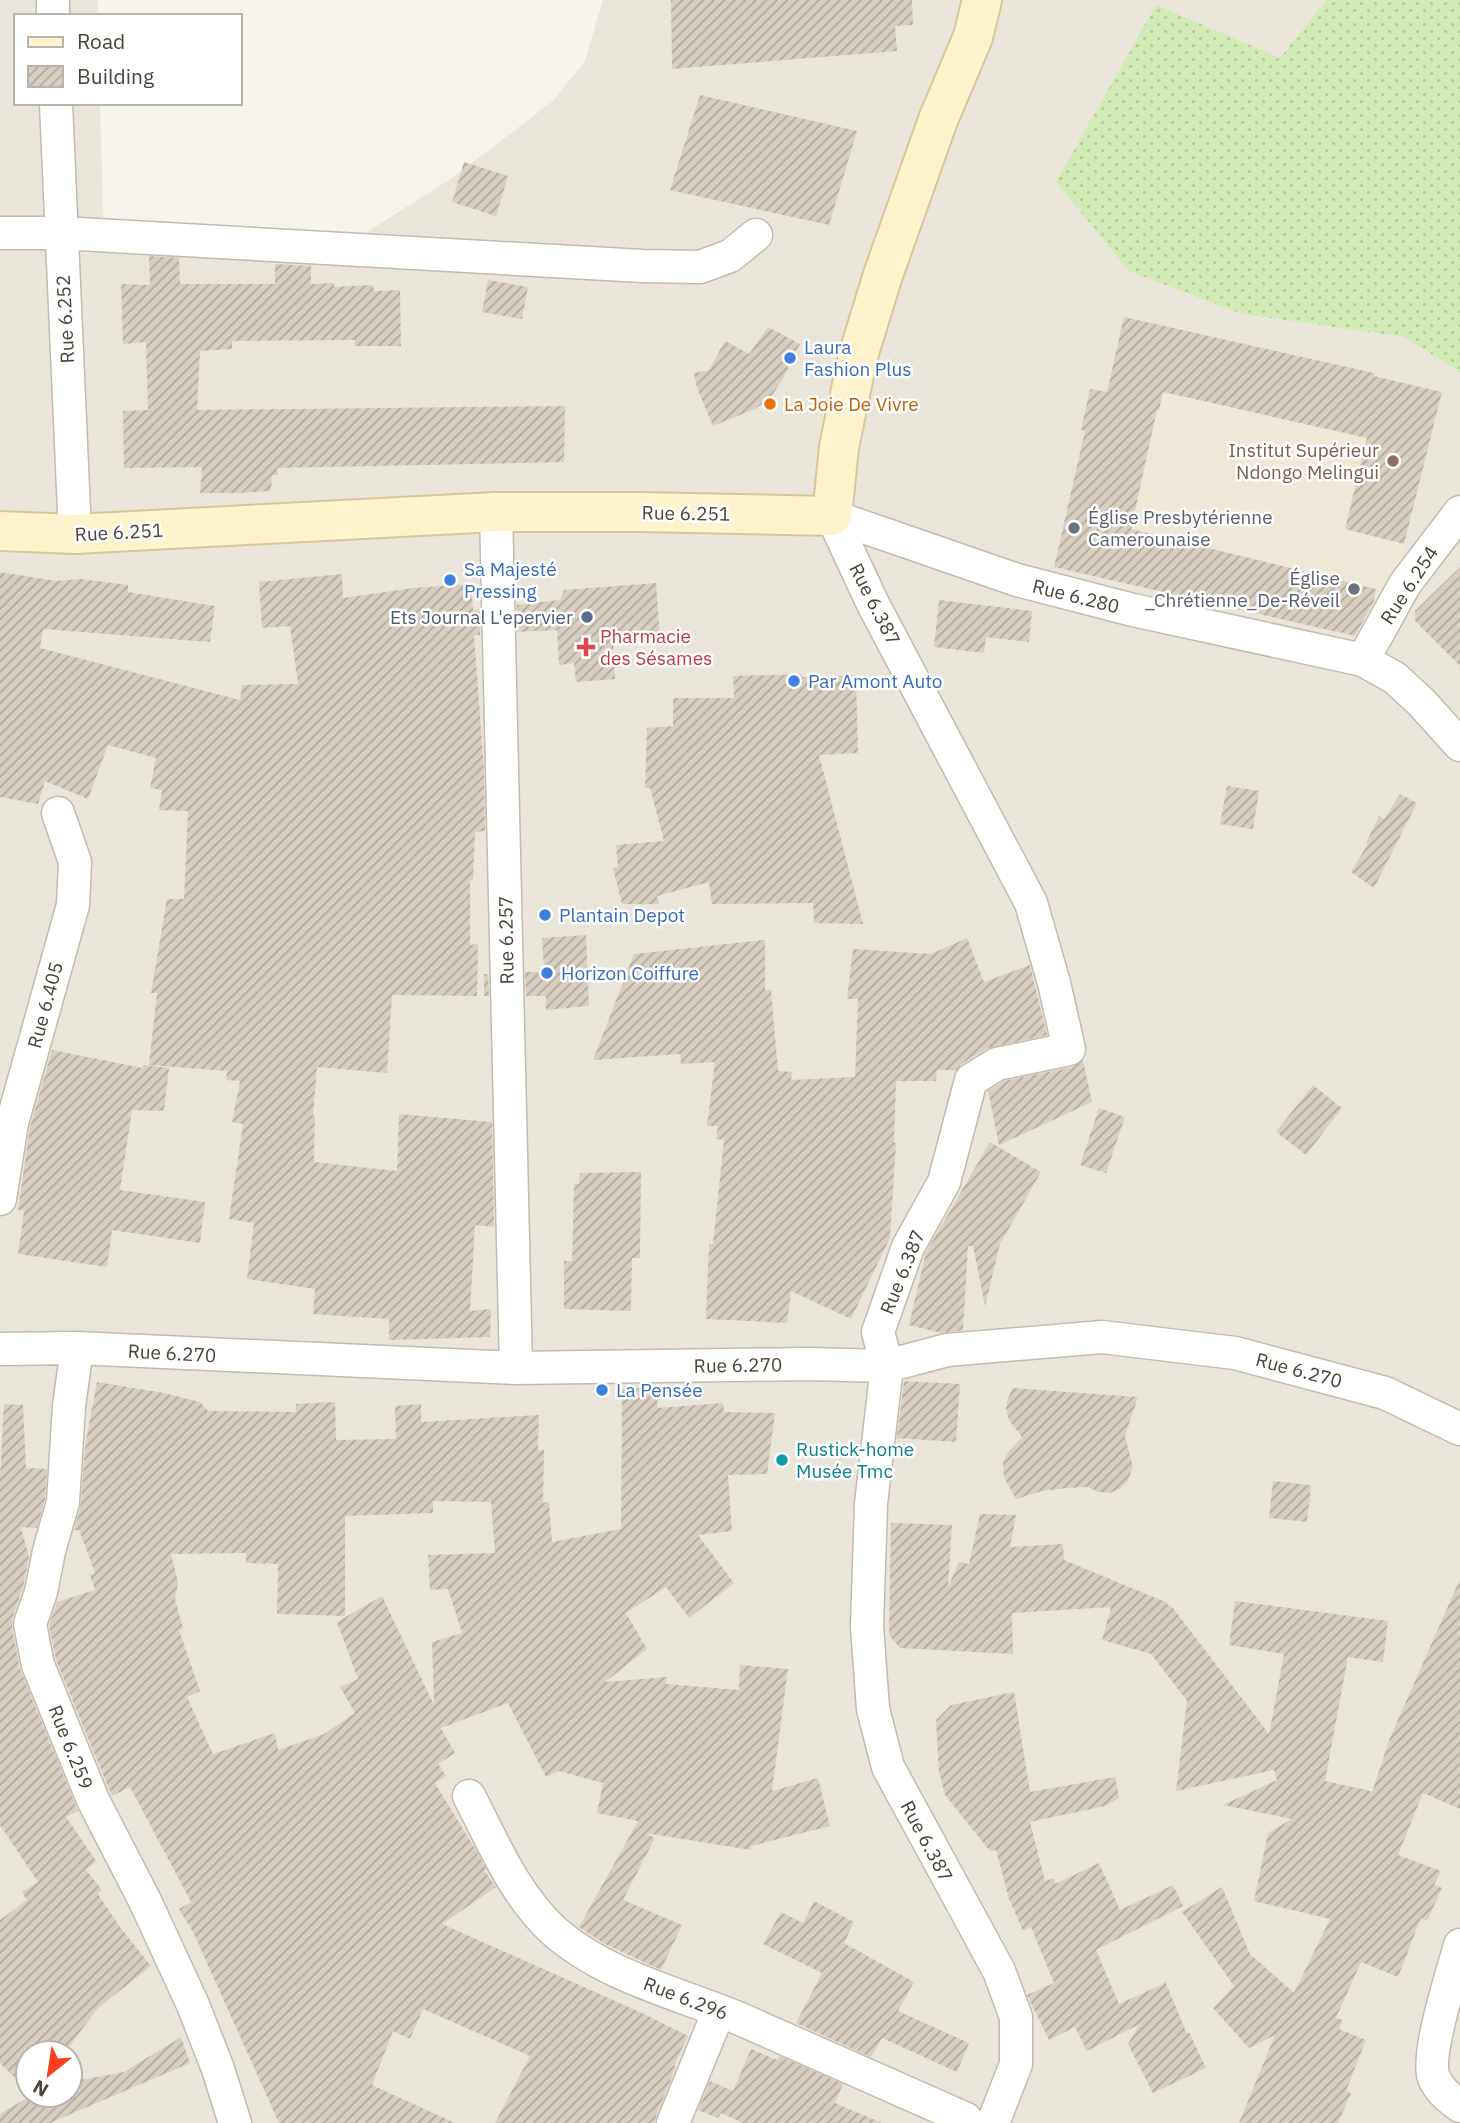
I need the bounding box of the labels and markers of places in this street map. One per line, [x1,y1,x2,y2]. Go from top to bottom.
place label: Laura Fashion Plus [804,335,911,381]
marker: Laura Fashion Plus [782,350,798,366]
place label: La Joie De Vivre [784,392,919,416]
marker: La Joie De Vivre [762,396,778,412]
place label: Institut Supérieur Ndongo Melingui [1228,438,1379,484]
marker: Institut Supérieur Ndongo Melingui [1385,453,1401,469]
place label: Église Presbytérienne Camerounaise [1088,505,1273,551]
marker: Église Presbytérienne Camerounaise [1066,520,1082,536]
place label: Sa Majesté Pressing [464,557,557,603]
place label: Église _Chrétienne_De-Réveil [1145,566,1340,612]
marker: Sa Majesté Pressing [442,572,458,588]
marker: Église _Chrétienne_De-Réveil [1346,581,1362,597]
place label: Ets Journal L'epervier [390,605,573,629]
marker: Ets Journal L'epervier [579,609,595,625]
place label: Pharmacie des Sésames [600,624,712,670]
marker: Pharmacie des Sésames [578,639,594,655]
place label: Par Amont Auto [808,669,942,693]
marker: Par Amont Auto [786,673,802,689]
place label: Plantain Depot [559,903,685,927]
marker: Plantain Depot [537,907,553,923]
place label: Horizon Coiffure [561,961,699,985]
marker: Horizon Coiffure [539,965,555,981]
place label: La Pensée [616,1378,703,1402]
marker: La Pensée [594,1382,610,1398]
place label: Rustick-home Musée Tmc [796,1437,914,1483]
marker: Rustick-home Musée Tmc [774,1452,790,1468]

